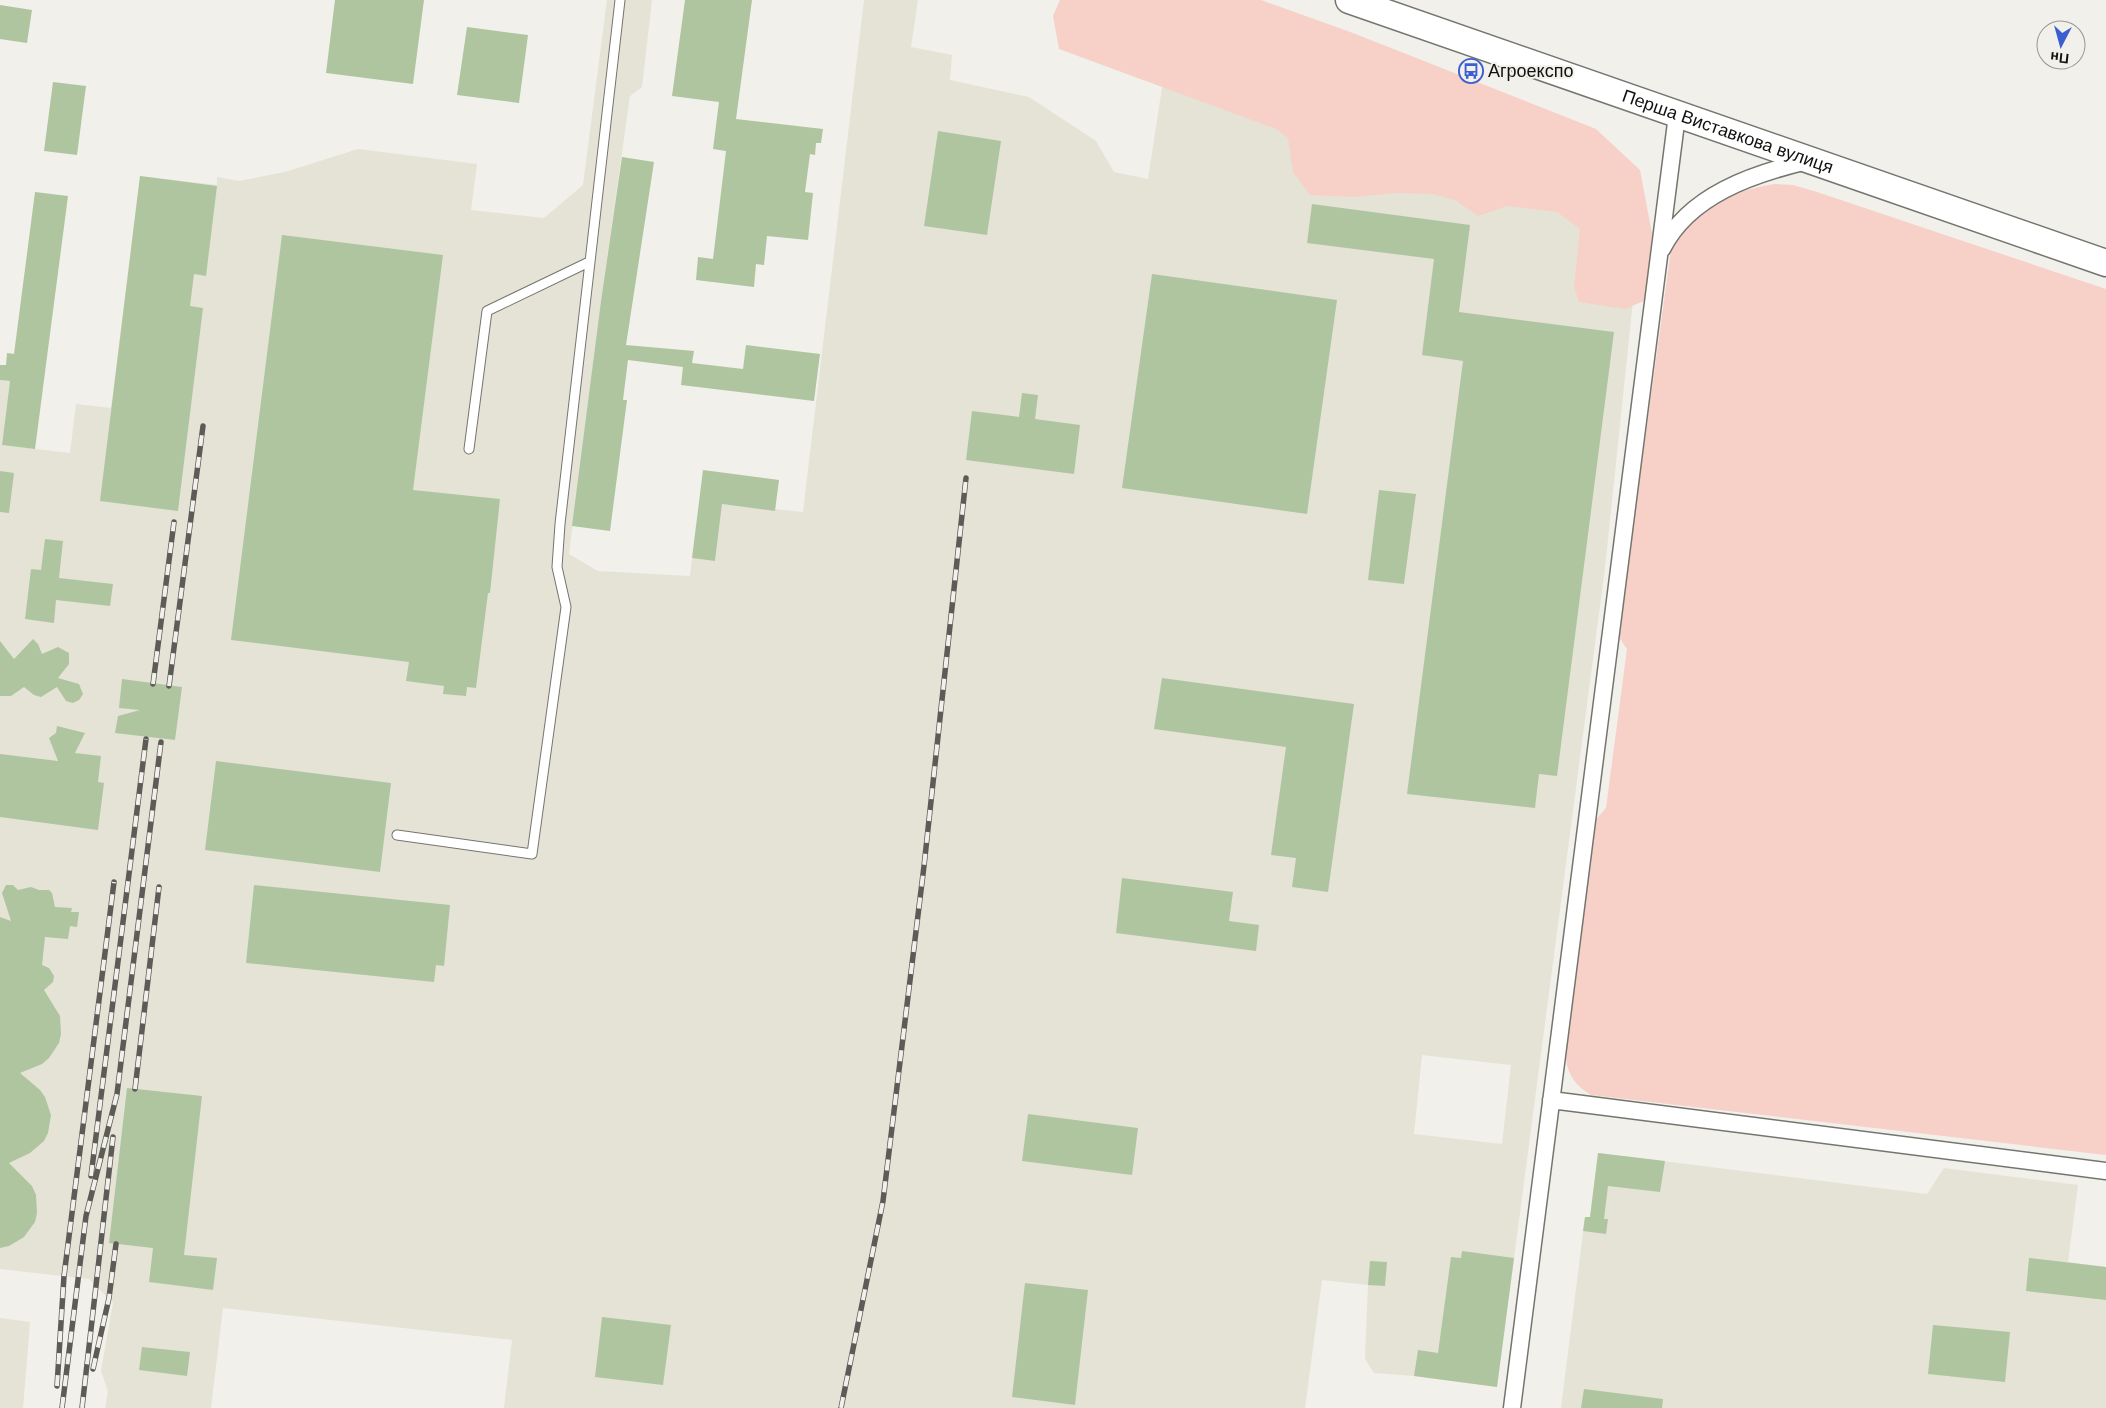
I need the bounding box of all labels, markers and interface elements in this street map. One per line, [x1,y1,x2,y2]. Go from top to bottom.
north arrow [2036,20,2086,70]
text: Пн [2050,49,2070,67]
bus stop icon: Агроекспо [1458,58,1484,84]
place label: Агроекспо [1488,61,1573,81]
street label: Перша Виставкова вулиця [1620,86,1836,177]

